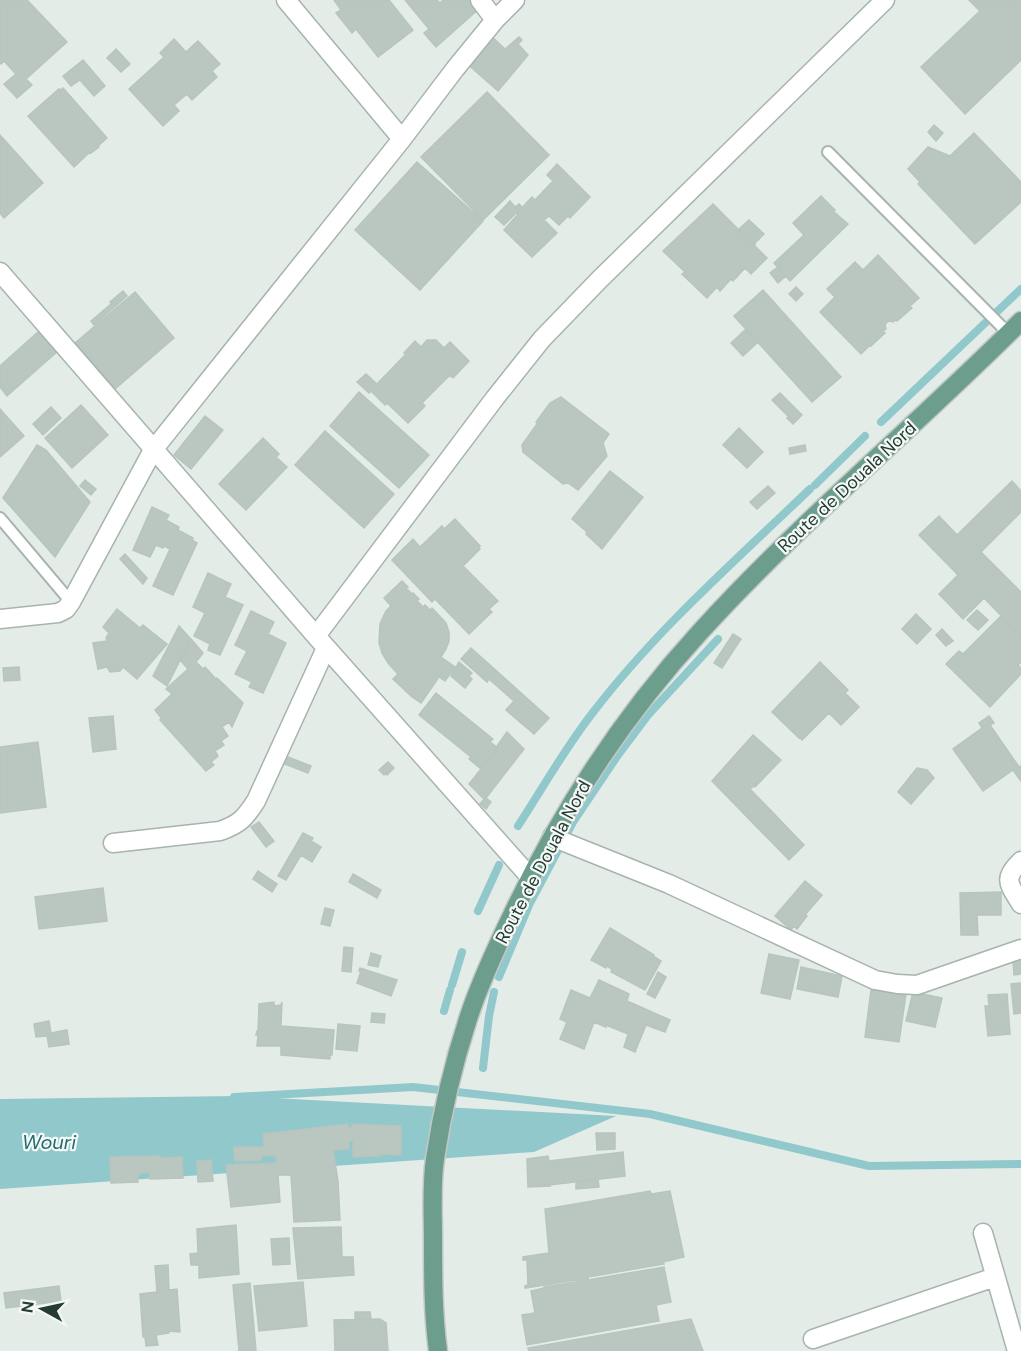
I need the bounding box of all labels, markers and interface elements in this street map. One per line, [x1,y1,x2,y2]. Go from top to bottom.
street label: Route de Douala Nord [772,416,922,558]
street label: Route de Douala Nord [490,776,596,948]
water label: Wouri [22,1129,77,1155]
north arrow [12,1279,72,1339]
text: N [16,1300,39,1314]

